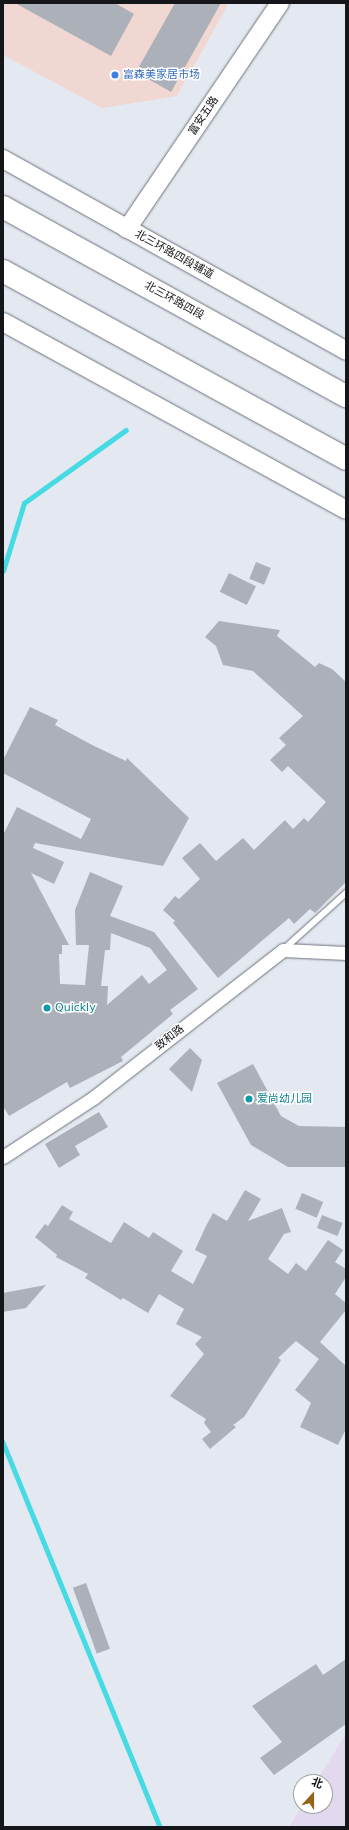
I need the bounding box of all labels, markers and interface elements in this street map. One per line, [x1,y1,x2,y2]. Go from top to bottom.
place label: 富森美家居市场 [123,68,200,82]
marker: 富森美家居市场 [110,70,120,80]
street label: 富安五路 [186,94,222,138]
street label: 北三环路四段辅道 [132,228,216,282]
street label: 北三环路四段 [142,279,206,323]
place label: Quickly [55,1001,96,1015]
marker: Quickly [42,1003,52,1013]
street label: 致和路 [153,1023,187,1053]
place label: 爱尚幼儿园 [257,1092,312,1106]
marker: 爱尚幼儿园 [244,1094,254,1104]
north arrow [293,1774,333,1814]
text: 北 [310,1775,325,1791]

